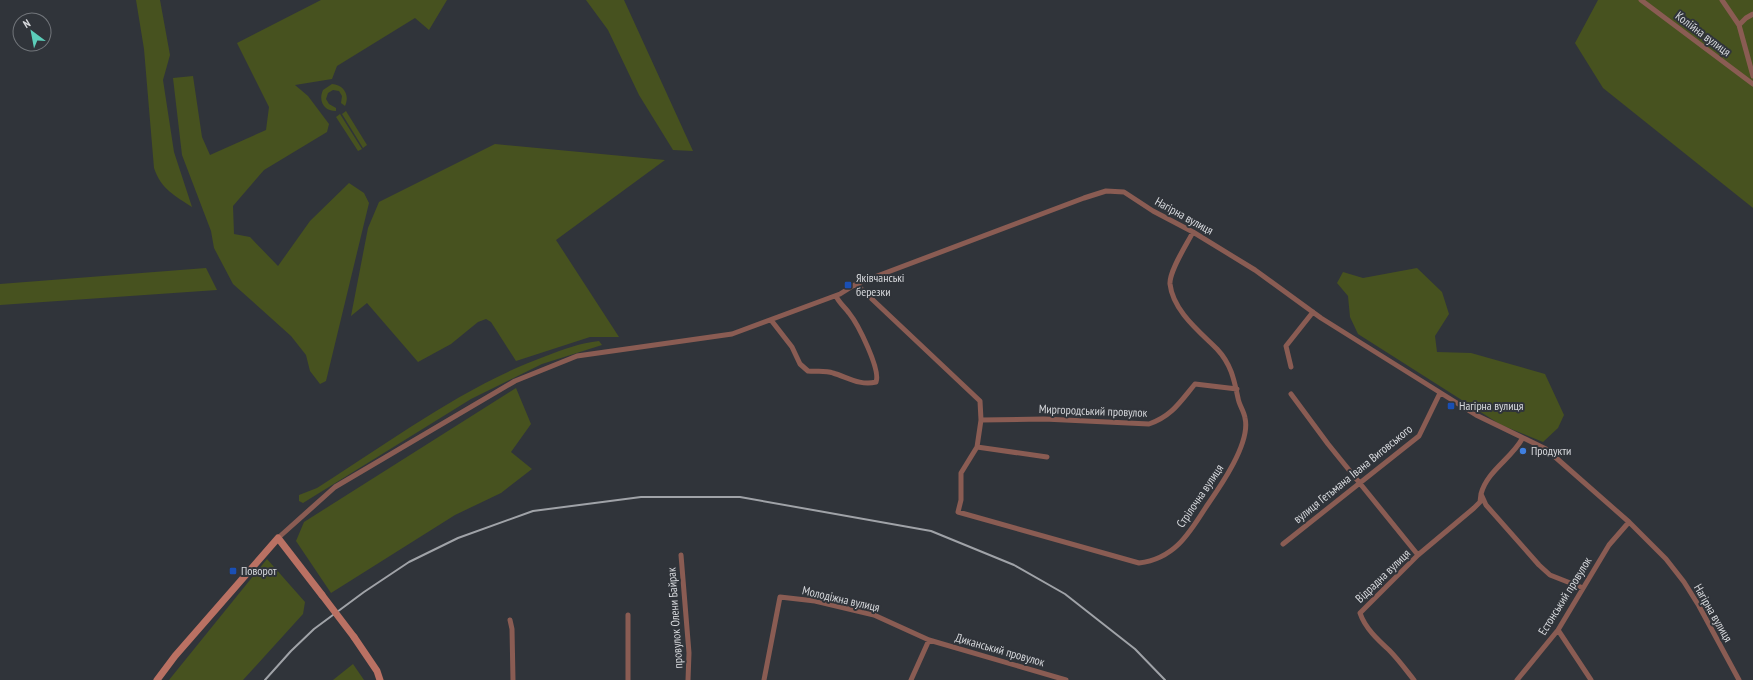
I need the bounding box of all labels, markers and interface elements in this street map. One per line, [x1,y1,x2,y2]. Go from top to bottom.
street label: Колійна вулиця [1673,8,1734,59]
north arrow [12,12,52,52]
text: N [20,16,33,31]
street label: Нагірна вулиця [1152,193,1216,238]
place label: Яківчанські березки [856,270,904,299]
marker: Яківчанські березки [843,280,853,290]
place label: Нагірна вулиця [1459,398,1524,413]
street label: Миргородський провулок [1039,401,1148,420]
marker: Нагірна вулиця [1446,401,1456,411]
street label: вулиця Гетьмана Івана Виговського [1290,421,1415,526]
place label: Продукти [1531,443,1571,458]
marker: Продукти [1518,446,1528,456]
street label: Стрілочна вулиця [1173,461,1226,530]
street label: Відрадна вулиця [1352,545,1414,606]
street label: Естонський провулок [1535,554,1595,638]
place label: Поворот [241,563,277,578]
marker: Поворот [228,566,238,576]
street label: провулок Олени Байрак [663,567,686,669]
street label: Нагірна вулиця [1691,581,1736,645]
street label: Молодіжна вулиця [801,582,882,615]
street label: Диканський провулок [954,630,1047,670]

